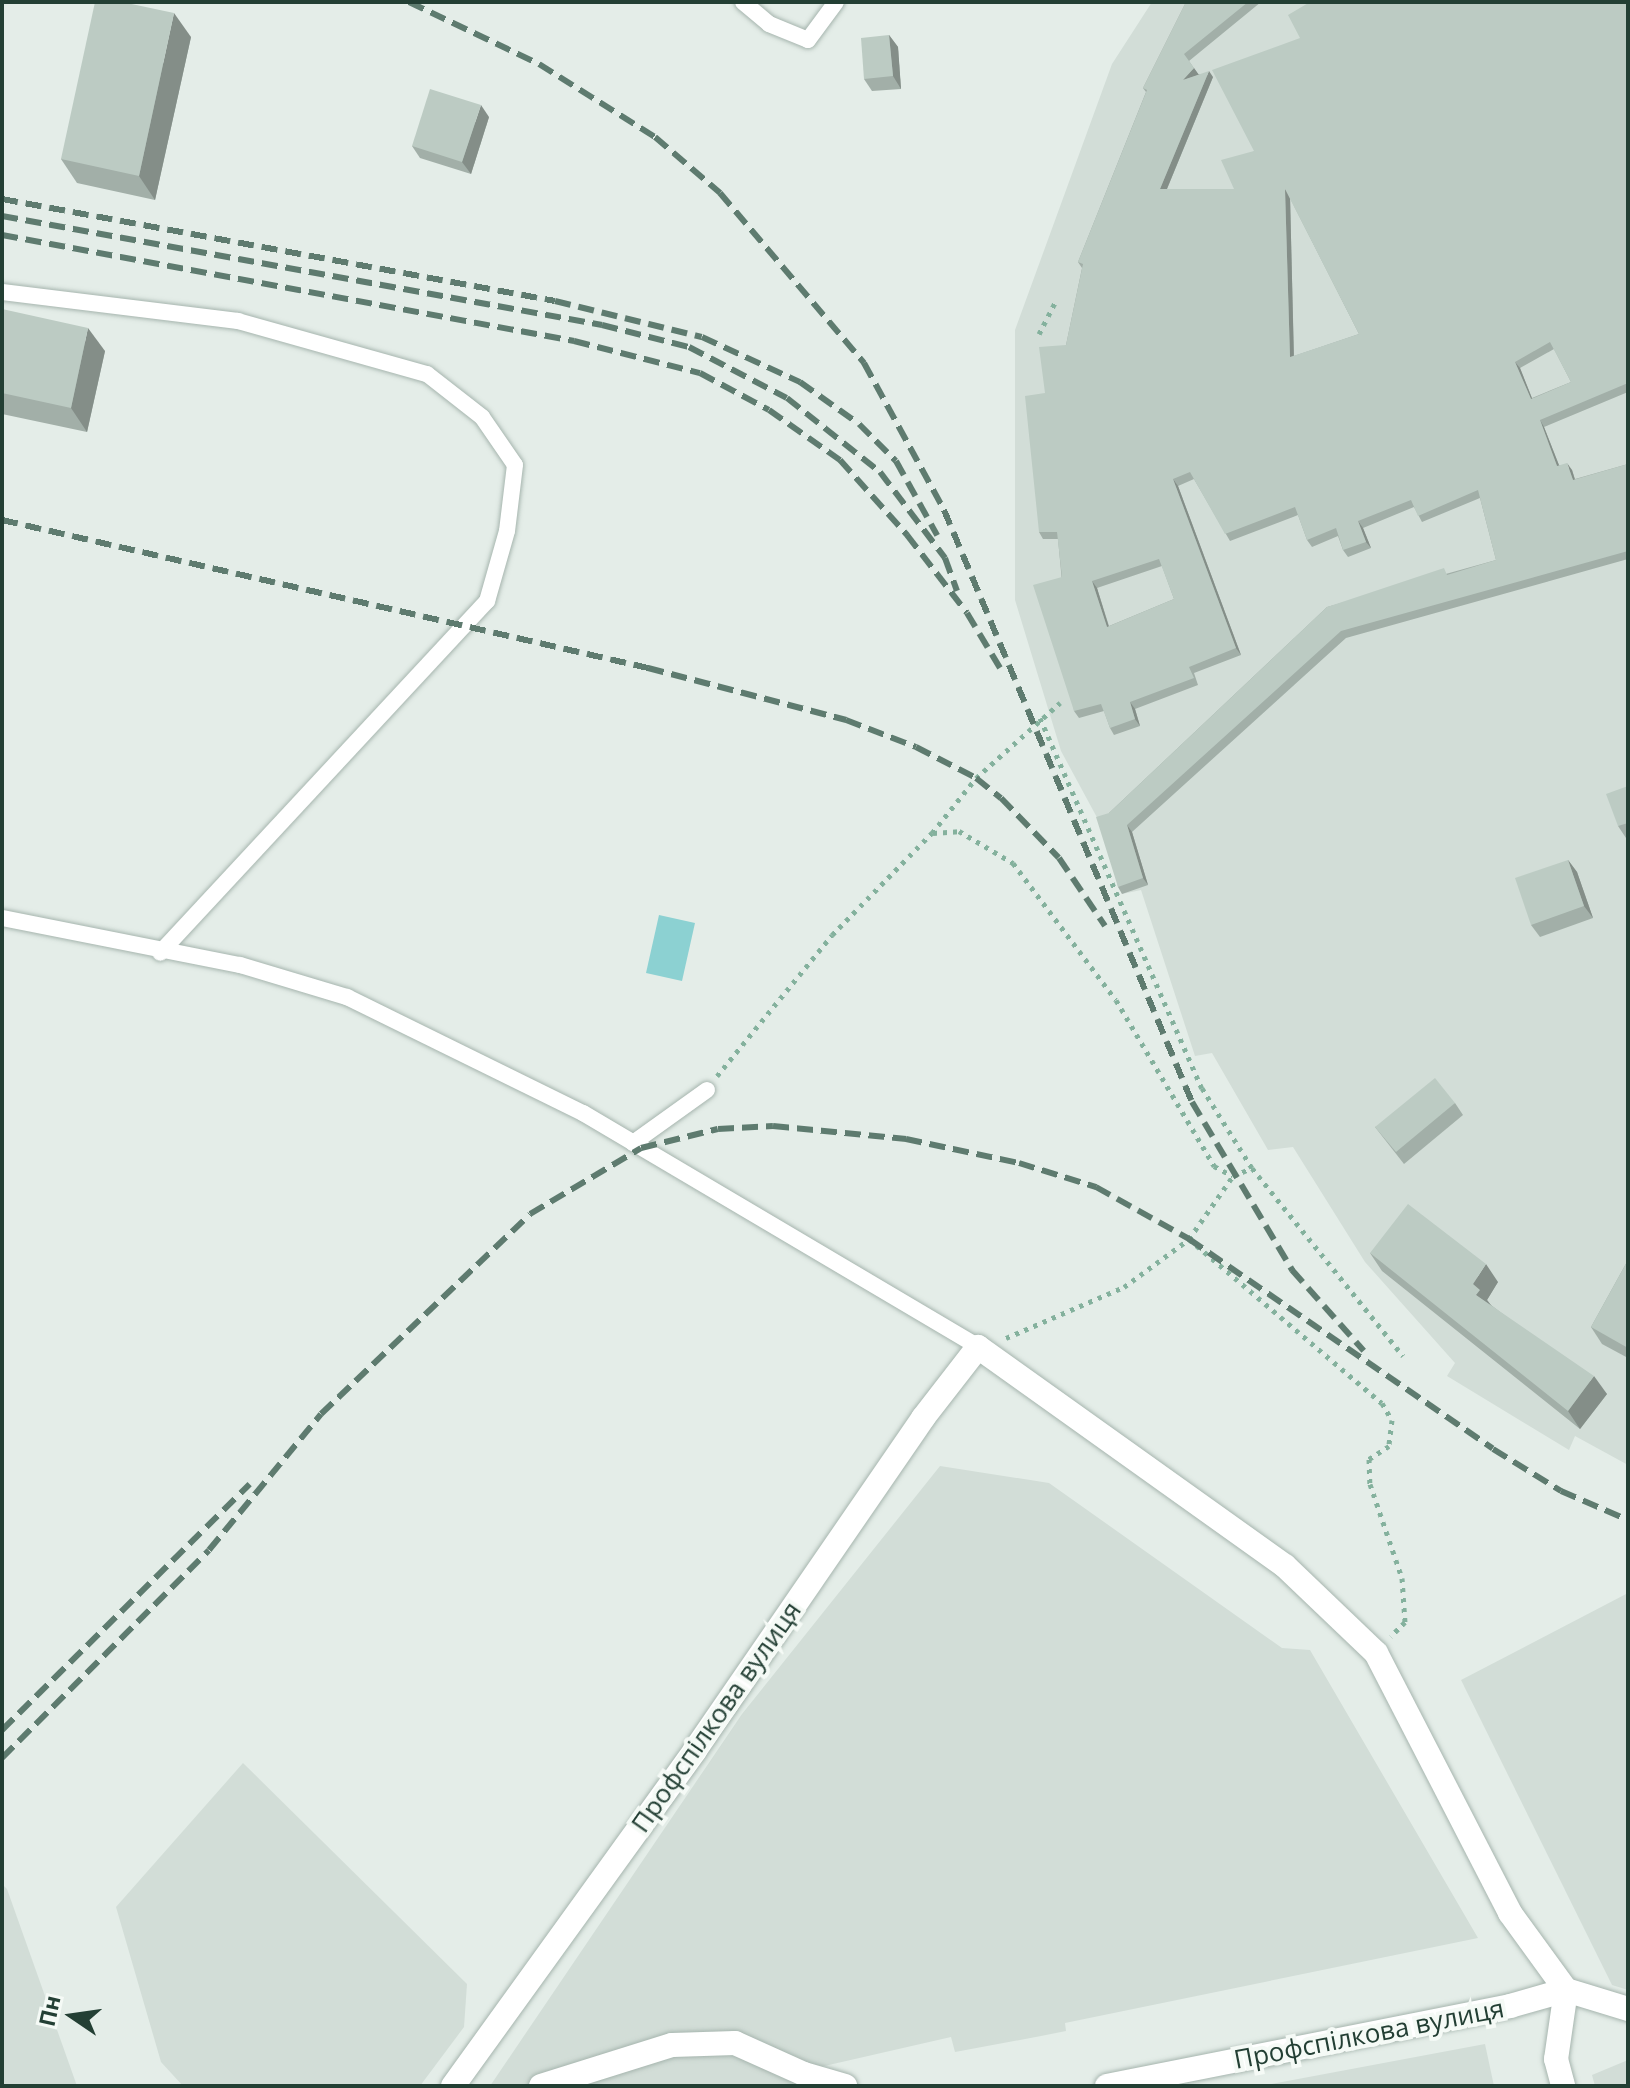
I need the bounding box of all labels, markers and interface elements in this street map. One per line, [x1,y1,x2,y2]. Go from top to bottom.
street label: Профспілкова вулиця [625,1596,807,1838]
north arrow [32,1976,112,2056]
text: Пн [31,1992,67,2029]
street label: Профспілкова вулиця [1231,1993,1507,2075]

